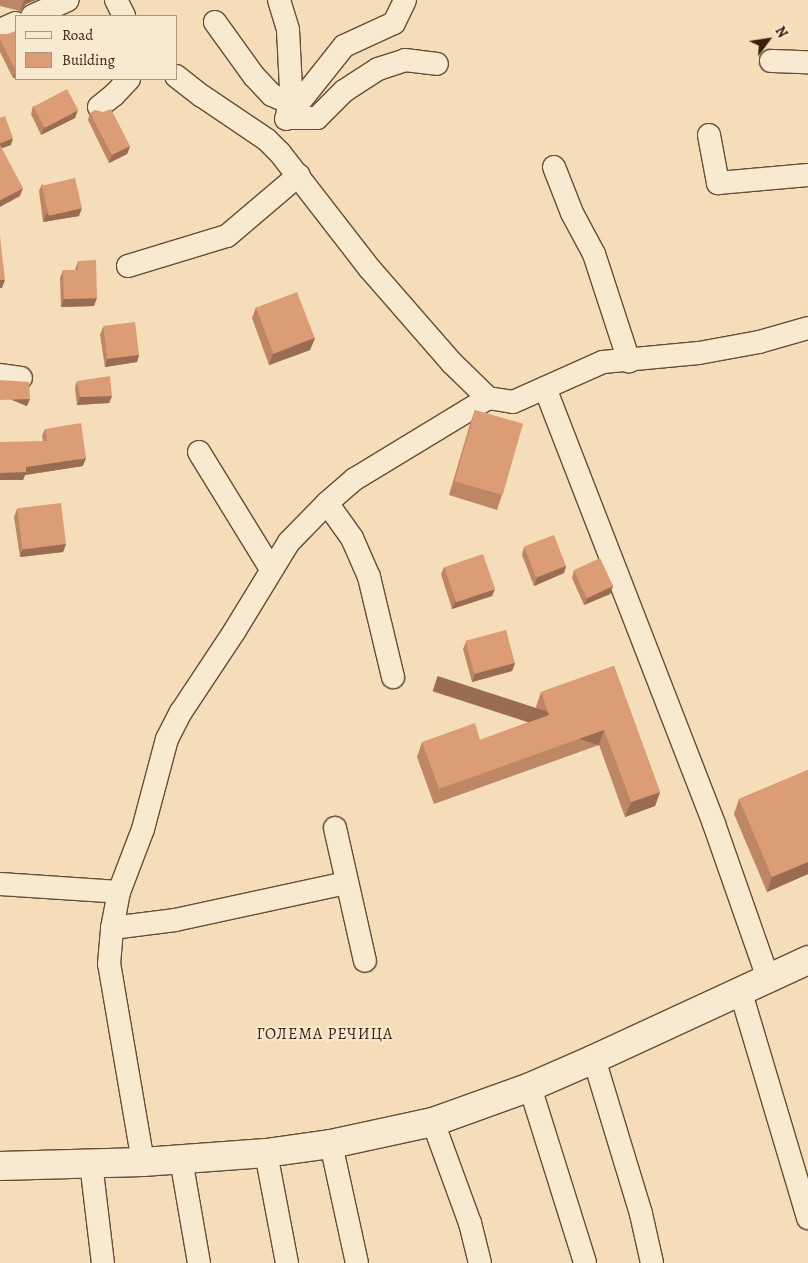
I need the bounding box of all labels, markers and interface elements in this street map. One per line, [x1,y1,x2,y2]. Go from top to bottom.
legend [15,15,178,80]
north arrow [743,15,793,65]
text: N [771,23,792,41]
text: Road [62,25,93,45]
text: Building [62,50,115,70]
district label: ГОЛЕМА РЕЧИЦА [255,1024,395,1044]

